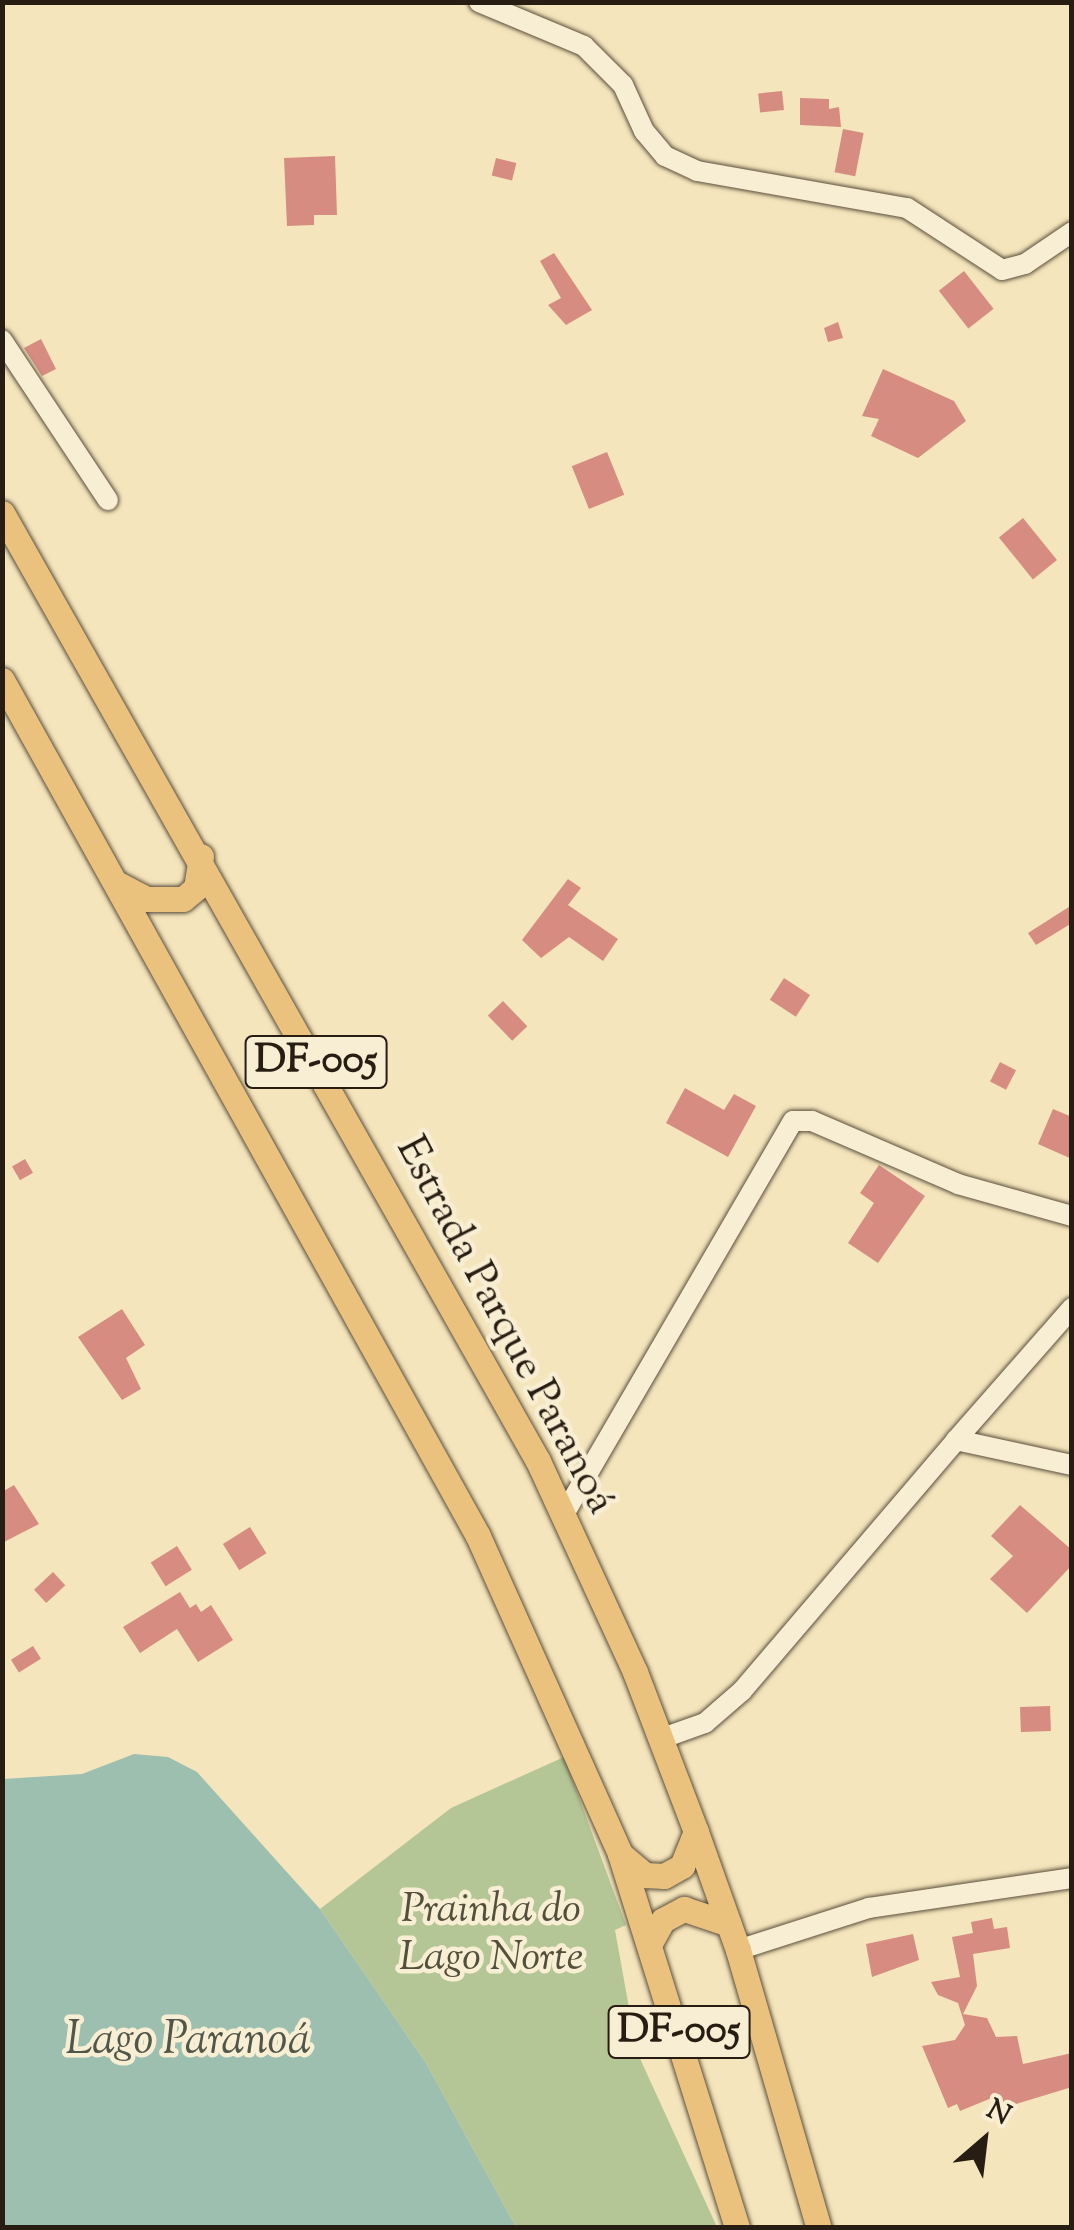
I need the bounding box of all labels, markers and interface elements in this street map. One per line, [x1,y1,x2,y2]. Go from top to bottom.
road number: DF-005 [244,1027,388,1097]
street label: Estrada Parque Paranoá [383,1129,625,1523]
park label: Prainha do Lago Norte [399,1886,583,1984]
road number: DF-005 [606,1997,752,2067]
water label: Lago Paranoá [65,2015,311,2069]
north arrow [934,2090,1034,2190]
text: N [979,2091,1017,2136]

